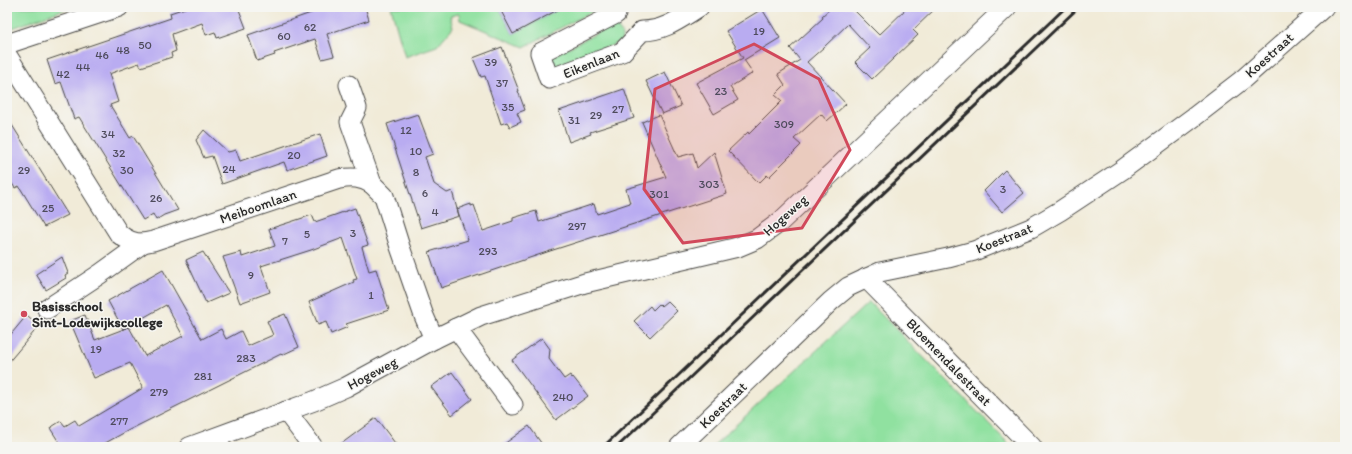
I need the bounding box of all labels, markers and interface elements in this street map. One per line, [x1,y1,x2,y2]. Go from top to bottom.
house number: 62 [304,20,317,34]
house number: 19 [753,24,765,38]
house number: 60 [277,29,291,43]
street label: Koestraat [1242,29,1297,82]
house number: 50 [138,38,152,52]
house number: 48 [116,43,130,57]
street label: Eikenlaan [561,44,622,82]
house number: 46 [95,48,109,62]
house number: 39 [485,55,497,69]
house number: 44 [76,60,90,74]
house number: 42 [56,67,70,81]
house number: 37 [496,76,508,90]
house number: 23 [715,84,728,98]
house number: 35 [502,100,514,114]
house number: 27 [612,102,624,116]
house number: 29 [590,108,602,122]
house number: 31 [568,113,580,127]
house number: 309 [774,117,794,131]
house number: 12 [400,123,413,137]
house number: 34 [101,127,115,141]
house number: 10 [410,144,422,158]
house number: 32 [113,146,126,160]
house number: 20 [287,148,301,162]
house number: 24 [222,162,236,176]
house number: 29 [18,163,30,177]
house number: 30 [120,163,134,177]
house number: 8 [413,165,420,179]
house number: 303 [699,177,720,191]
house number: 3 [1000,182,1007,196]
street label: Meiboomlaan [218,185,299,228]
house number: 6 [422,186,428,200]
house number: 301 [649,187,669,201]
street label: Hogeweg [760,190,812,240]
house number: 26 [150,191,162,205]
house number: 25 [42,201,54,215]
house number: 4 [431,205,439,219]
house number: 297 [568,219,586,233]
street label: Koestraat [973,219,1035,257]
house number: 3 [350,226,357,240]
house number: 5 [304,227,310,241]
house number: 7 [282,234,288,248]
house number: 293 [478,244,498,258]
house number: 9 [248,268,254,282]
house number: 1 [368,288,374,302]
place label: Basisschool Sint-Lodewijkscollege [32,298,163,331]
marker: Basisschool Sint-Lodewijkscollege [19,309,29,319]
street label: Bloemendalestraat [903,315,995,410]
house number: 19 [90,342,102,356]
house number: 283 [236,351,256,365]
street label: Hogeweg [344,353,401,394]
house number: 281 [194,369,213,383]
street label: Koestraat [696,379,751,432]
house number: 279 [150,385,168,399]
house number: 240 [553,390,573,404]
house number: 277 [110,414,128,428]

